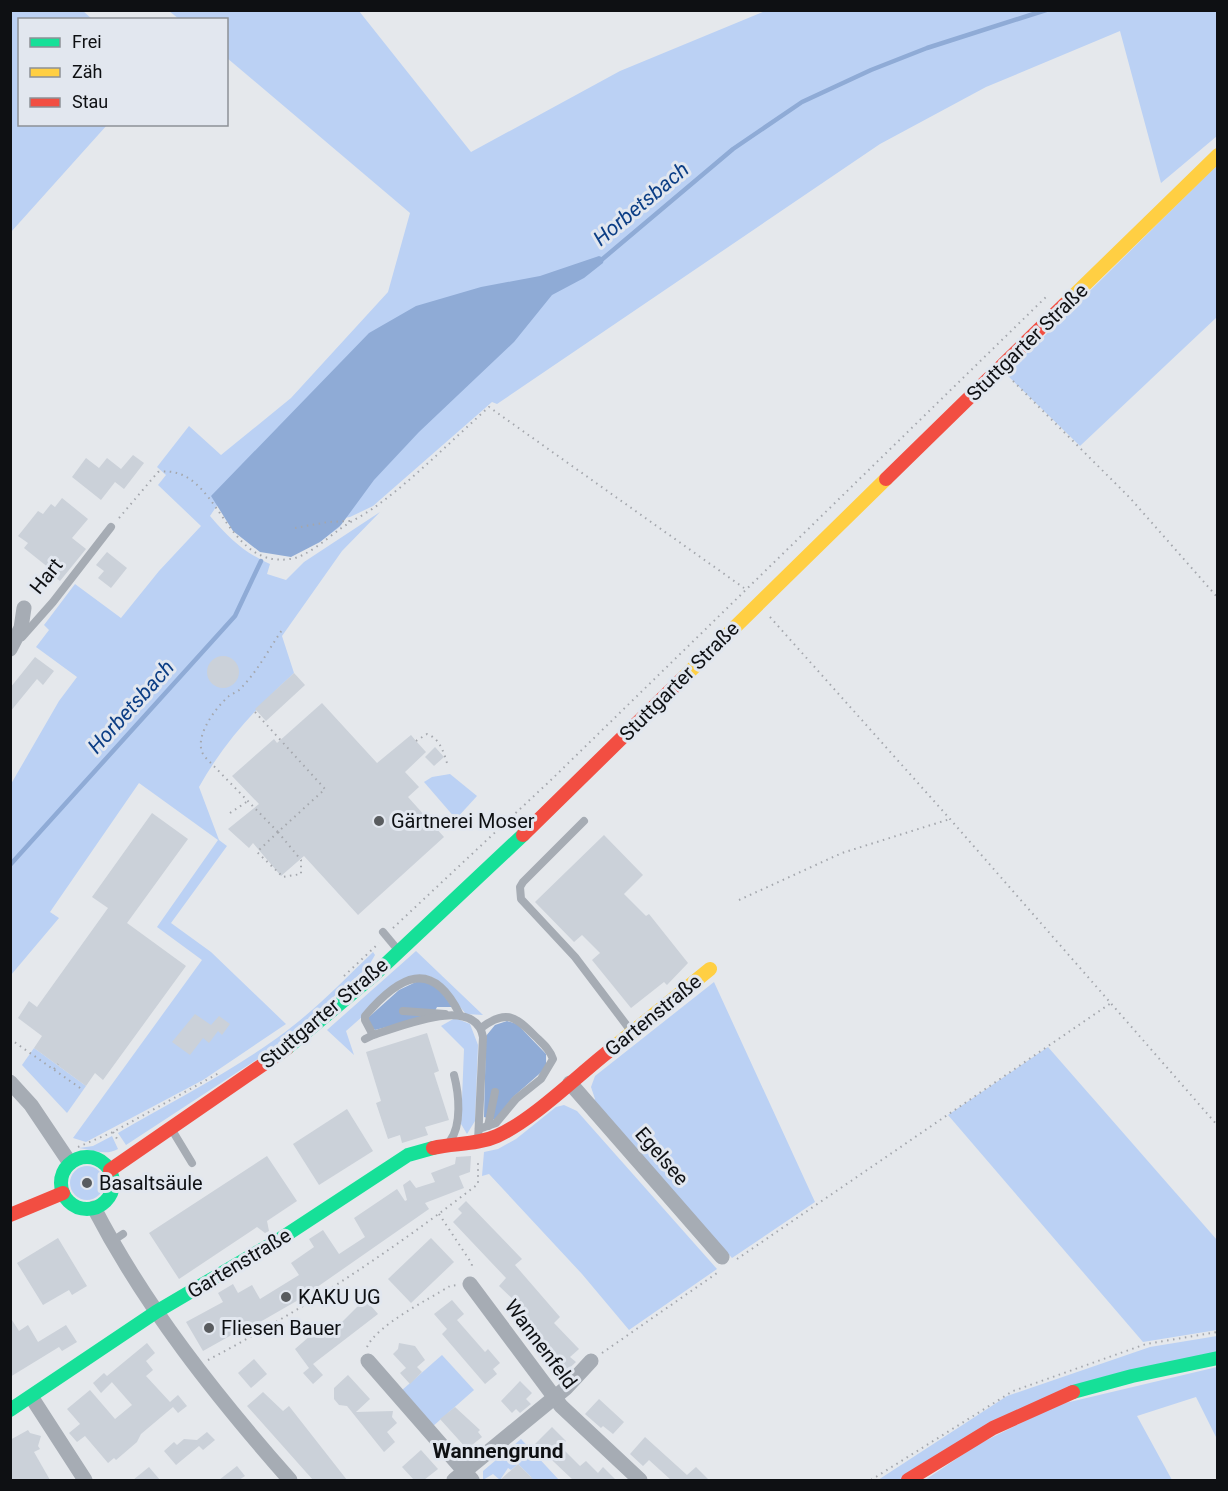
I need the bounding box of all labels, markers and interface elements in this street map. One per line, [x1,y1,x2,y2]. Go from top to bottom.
legend [18,18,228,126]
text: Frei [72,31,102,52]
text: Zäh [72,61,103,82]
text: Stau [72,91,108,112]
water label: Horbetsbach [589,157,693,251]
street label: Stuttgarter Straße [961,278,1093,406]
street label: Hart [24,553,68,599]
street label: Stuttgarter Straße [614,616,744,746]
water label: Horbetsbach [83,656,179,758]
place label: Gärtnerei Moser [391,809,535,833]
marker: Gärtnerei Moser [372,814,386,828]
street label: Stuttgarter Straße [255,953,393,1073]
street label: Gartenstraße [600,969,706,1061]
street label: Egelsee [630,1122,694,1190]
place label: Basaltsäule [99,1171,203,1195]
marker: Basaltsäule [80,1176,94,1190]
street label: Gartenstraße [183,1223,295,1303]
place label: KAKU UG [298,1285,381,1309]
marker: KAKU UG [279,1290,293,1304]
street label: Wannenfeld [500,1295,582,1393]
place label: Fliesen Bauer [221,1316,341,1340]
marker: Fliesen Bauer [202,1321,216,1335]
district label: Wannengrund [433,1439,563,1463]

